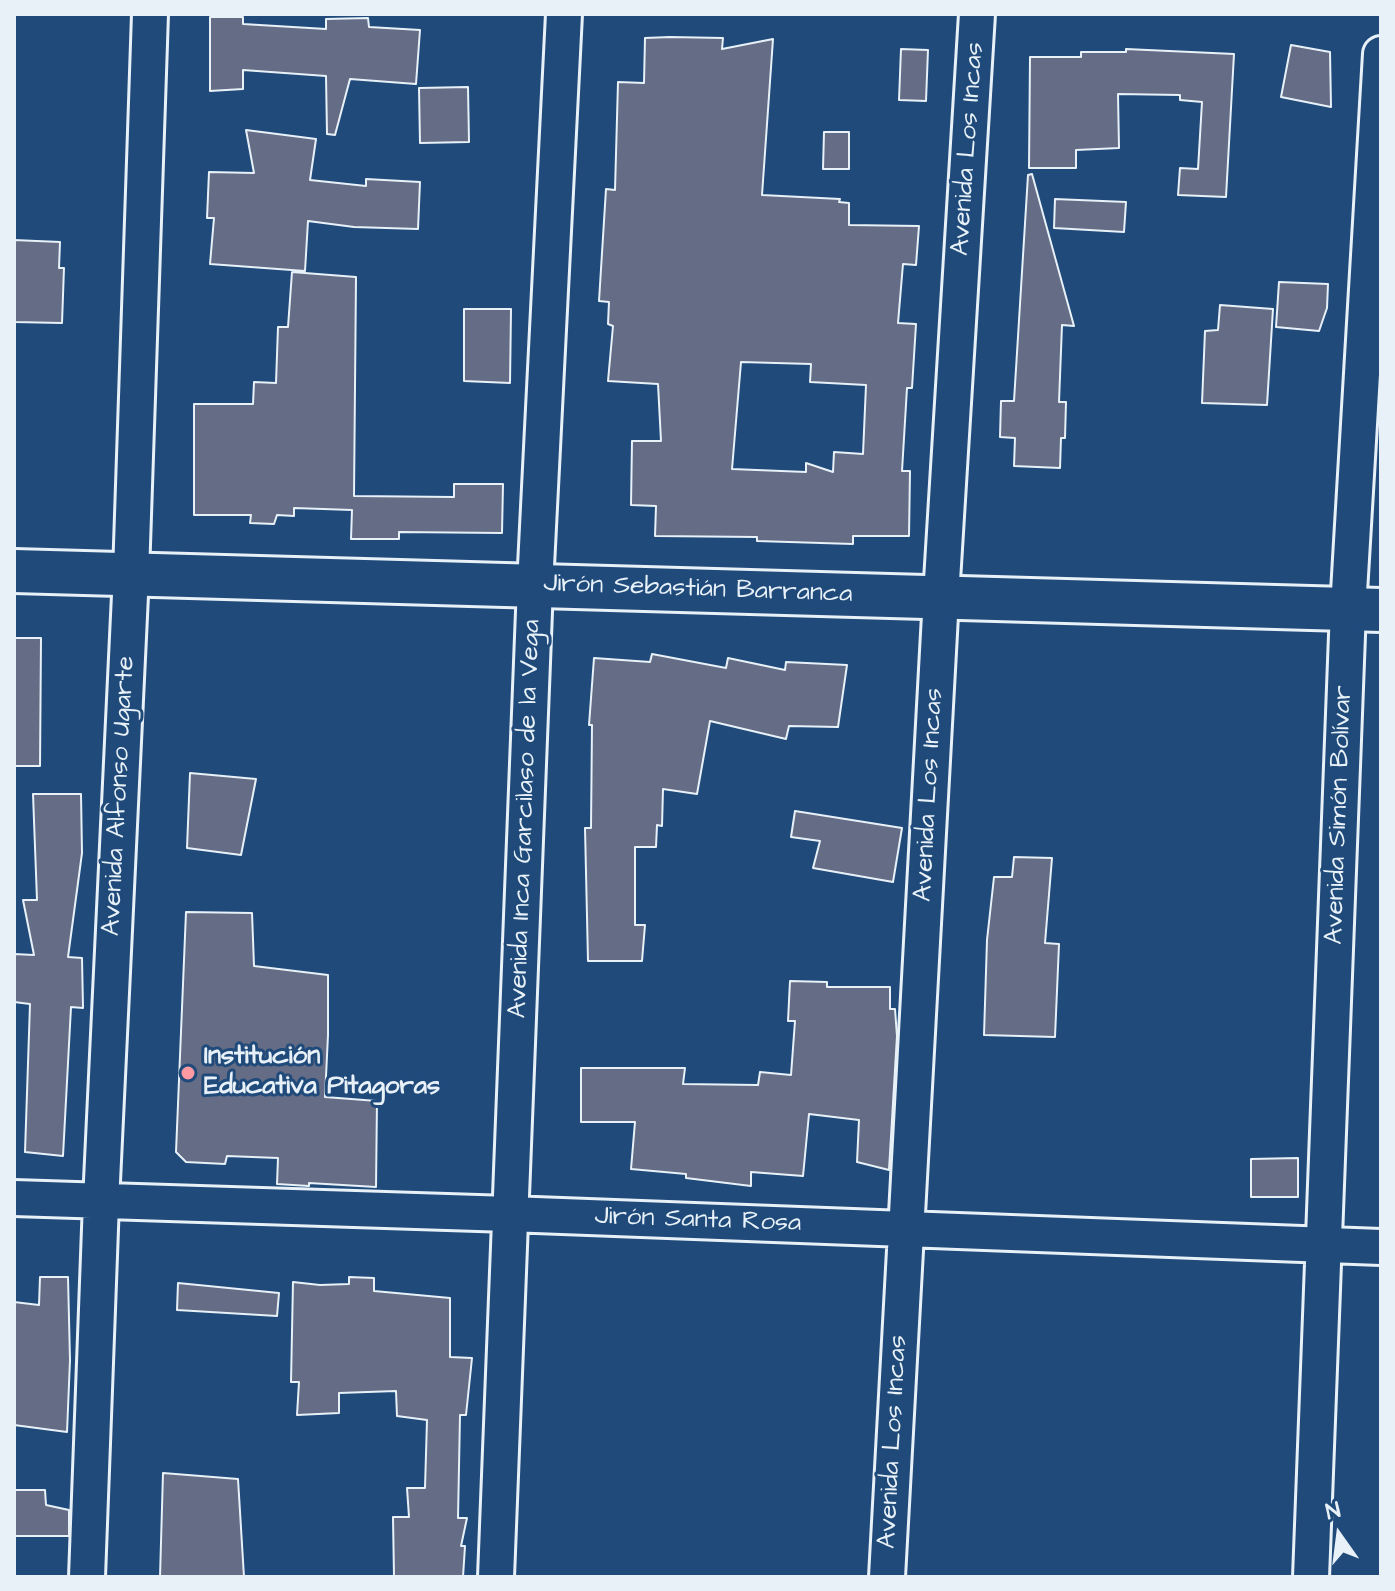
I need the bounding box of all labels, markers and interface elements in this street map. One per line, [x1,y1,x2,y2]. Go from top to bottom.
street label: Avenida Los Incas [946,41,992,257]
street label: Jirón Sebastián Barranca [543,569,853,611]
street label: Avenida Inca Garcilaso de la Vega [503,619,549,1019]
street label: Avenida Alfonso Ugarte [97,655,143,937]
street label: Avenida Simón Bolívar [1320,685,1360,945]
street label: Avenida Los Incas [909,687,951,903]
place label: Institución Educativa Pitagoras [204,1042,440,1104]
marker: Institución Educativa Pitagoras [179,1064,197,1082]
street label: Jirón Santa Rosa [594,1202,802,1240]
street label: Avenida Los Incas [873,1334,915,1550]
north arrow [1299,1495,1379,1575]
text: N [1323,1495,1344,1528]

